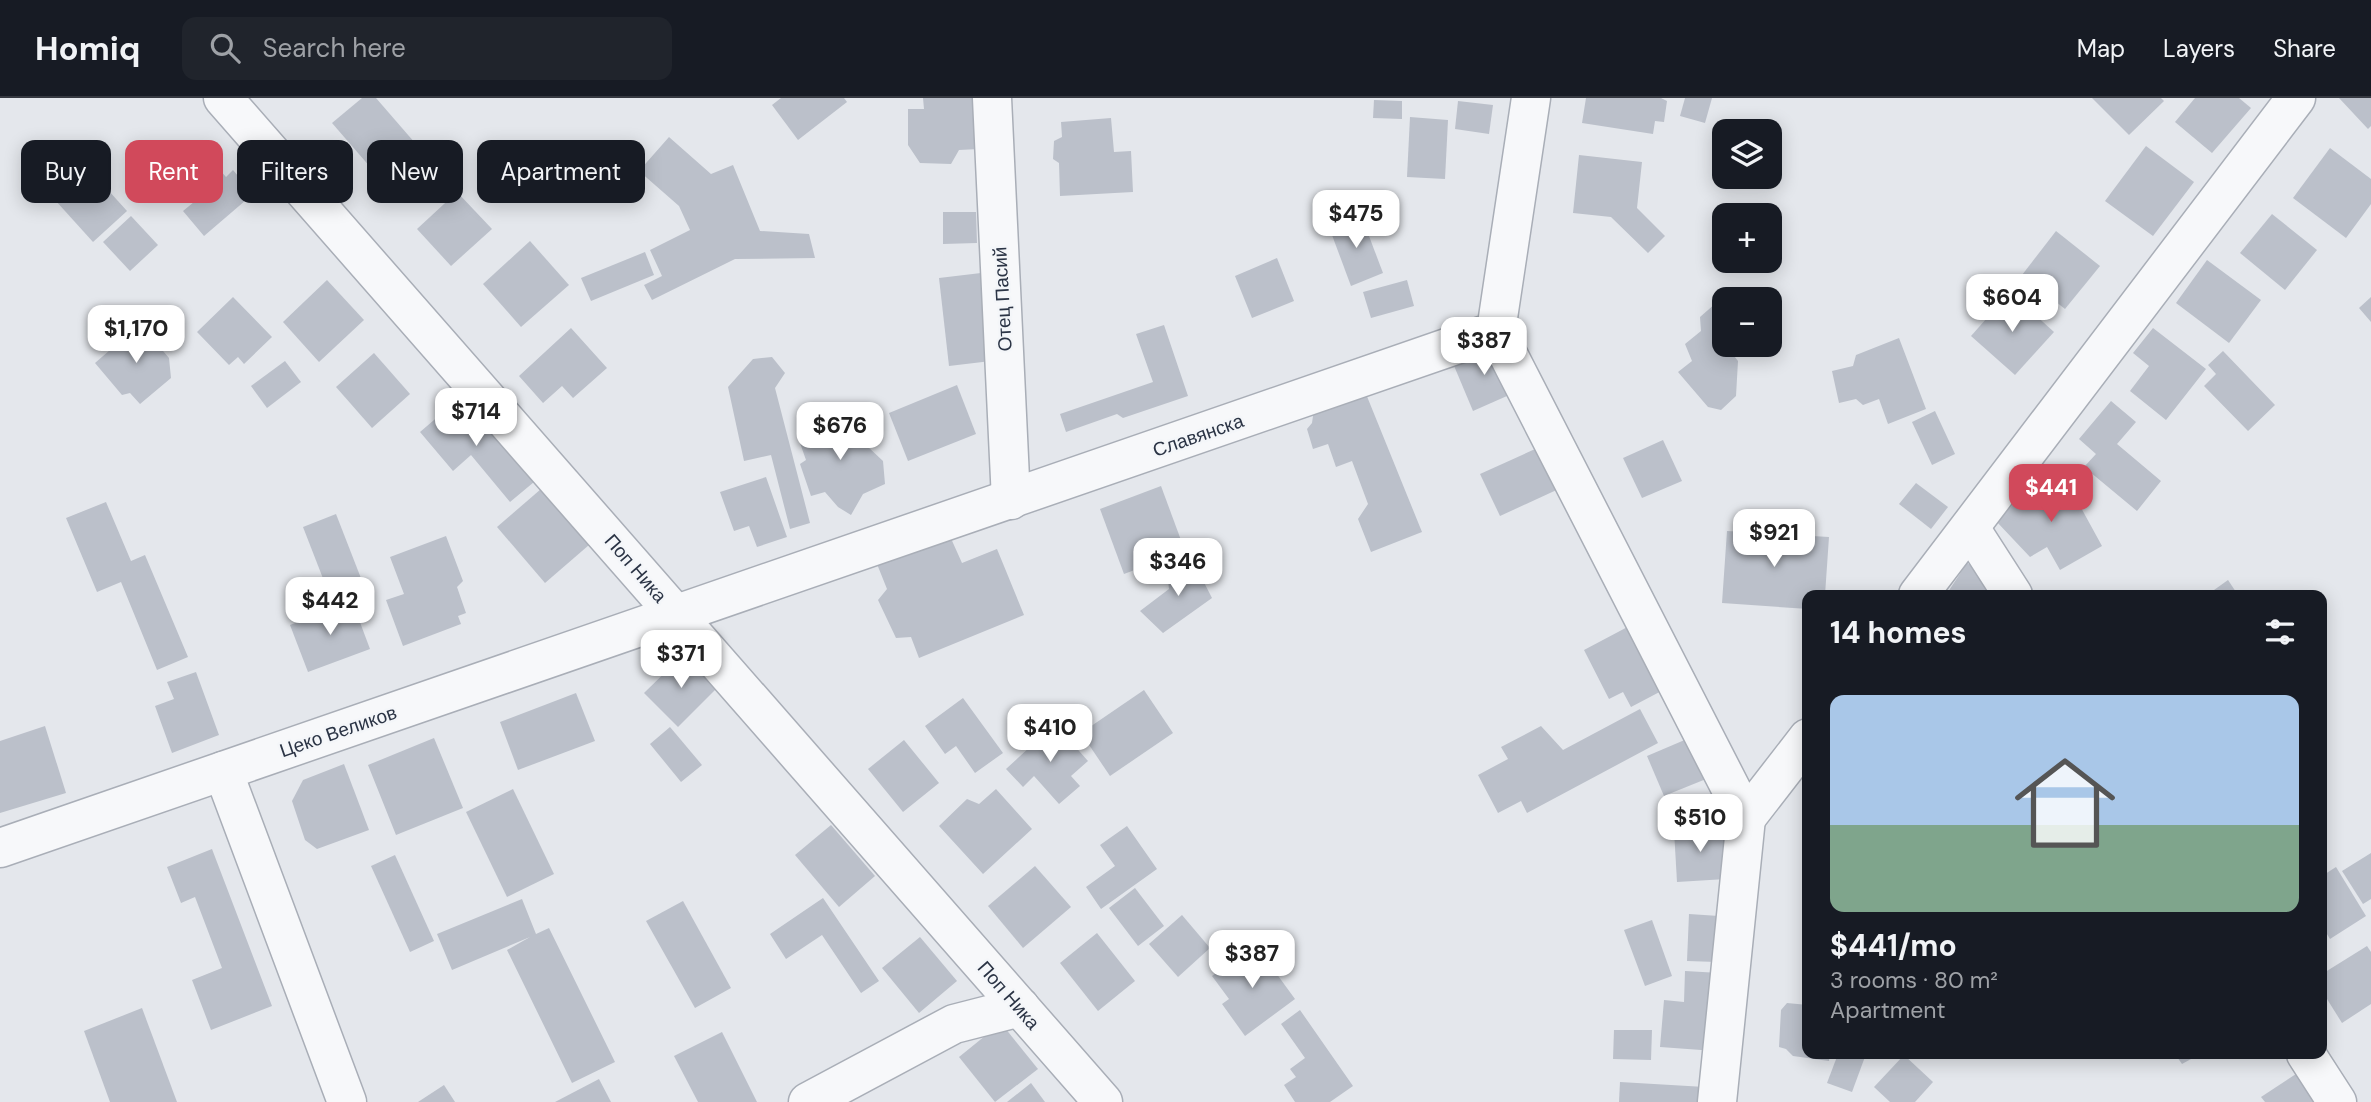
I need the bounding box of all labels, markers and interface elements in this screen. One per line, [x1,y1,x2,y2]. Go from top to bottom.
search box [182,17,672,80]
text: Homiq [35,27,140,70]
icon: search [206,29,244,67]
text: Search here [262,31,406,65]
text: Map [2077,33,2125,64]
text: Layers [2163,33,2235,64]
text: Share [2273,33,2336,64]
map controls [1712,119,1782,357]
button: layers [1712,119,1782,189]
chip: Buy [21,140,111,203]
chip: Rent [125,140,223,203]
chip: Filters [237,140,353,203]
chip: New [367,140,463,203]
chip: Apartment [477,140,645,203]
pin: $475 [1315,190,1397,250]
text: $475 [1329,198,1383,228]
button: + [1712,203,1782,273]
street label: Отец Пасий [987,246,1018,352]
pin: $604 [1971,274,2053,334]
text: $604 [1982,282,2042,312]
button: − [1712,287,1782,357]
pin: $1,170 [79,306,193,365]
text: $1,170 [104,313,168,343]
pin: $387 [1443,317,1525,377]
text: $387 [1457,325,1511,355]
pin: $714 [435,388,517,448]
text: $714 [451,396,501,426]
pin: $676 [799,402,881,462]
street label: Славянска [1149,408,1247,463]
text: $676 [813,410,867,440]
pin: $441 [2010,464,2092,524]
text: $441 [2025,472,2077,502]
pin: $921 [1733,510,1815,569]
text: $921 [1749,517,1799,547]
street label: Поп Ника [599,529,673,608]
pin: $346 [1137,538,1219,598]
text: $346 [1149,546,1207,576]
pin: $442 [289,578,371,637]
text: $442 [301,585,359,615]
text: 14 homes [1830,613,1967,652]
icon: filters [2261,613,2299,651]
pin: $371 [640,630,722,690]
text: $371 [657,638,705,668]
street label: Цеко Великов [276,700,400,763]
pin: $410 [1009,704,1091,764]
text: $410 [1023,712,1077,742]
icon: home [2002,740,2128,866]
pin: $510 [1659,794,1741,854]
text: $510 [1674,802,1726,832]
text: $441/mo [1830,926,1957,965]
pin: $387 [1211,930,1293,990]
text: $387 [1225,938,1279,968]
street label: Поп Ника [972,956,1046,1035]
text: 3 rooms · 80 m² [1830,965,1998,995]
text: Apartment [1830,995,1945,1025]

